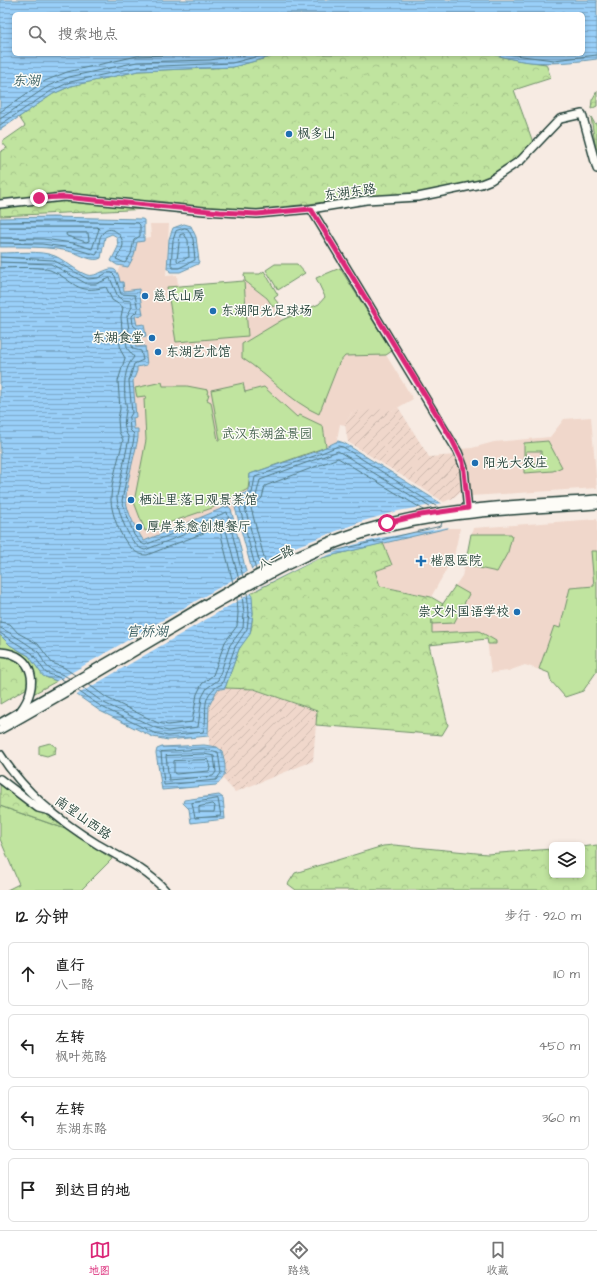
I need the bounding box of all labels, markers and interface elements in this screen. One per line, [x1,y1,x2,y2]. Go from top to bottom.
search box [12,12,585,56]
icon: search [26,23,48,45]
text: 搜索地点 [58,24,118,45]
water label: 东湖 [12,71,42,91]
place label: 枫多山 [297,125,336,143]
marker: 枫多山 [284,129,294,139]
street label: 东湖东路 [323,179,377,205]
route end [30,189,48,207]
place label: 慈氏山房 [153,287,205,305]
marker: 慈氏山房 [140,291,150,301]
place label: 东湖阳光足球场 [221,302,312,320]
marker: 东湖阳光足球场 [208,306,218,316]
place label: 东湖食堂 [92,329,144,347]
marker: 东湖食堂 [147,333,157,343]
place label: 东湖艺术馆 [166,343,231,361]
marker: 东湖艺术馆 [153,347,163,357]
park label: 武汉东湖盆景园 [221,425,313,443]
place label: 阳光大农庄 [483,454,548,472]
marker: 阳光大农庄 [470,458,480,468]
place label: 栖沚里·落日观景茶馆 [139,491,258,509]
marker: 栖沚里·落日观景茶馆 [126,495,136,505]
route start [378,514,396,532]
place label: 厚岸茶愈创想餐厅 [147,518,251,536]
marker: 厚岸茶愈创想餐厅 [134,522,144,532]
street label: 八一路 [255,541,297,575]
place label: 楷恩医院 [430,552,482,570]
marker: 楷恩医院 [415,555,427,567]
place label: 崇文外国语学校 [418,603,509,621]
marker: 崇文外国语学校 [512,607,522,617]
water label: 官桥湖 [126,622,170,642]
street label: 南望山西路 [51,792,115,844]
map controls [549,842,585,878]
button: layers [549,842,585,878]
text: 12 分钟 [16,905,69,929]
text: 步行 · 920 m [504,907,581,925]
text: 直行 [55,955,85,976]
icon: ahead [17,963,39,985]
text: 110 m [553,965,580,983]
text: 八一路 [55,976,94,994]
text: 左转 [55,1027,85,1048]
icon: left [17,1035,39,1057]
text: 450 m [538,1037,580,1055]
text: 枫叶苑路 [55,1048,107,1066]
text: 左转 [55,1099,85,1120]
icon: left [17,1107,39,1129]
text: 360 m [542,1109,580,1127]
text: 东湖东路 [55,1120,107,1138]
icon: arrive [17,1179,39,1201]
text: 到达目的地 [55,1180,130,1201]
tab: 地图 [89,1239,111,1278]
tab: 路线 [288,1239,310,1278]
tab: 收藏 [487,1239,509,1278]

